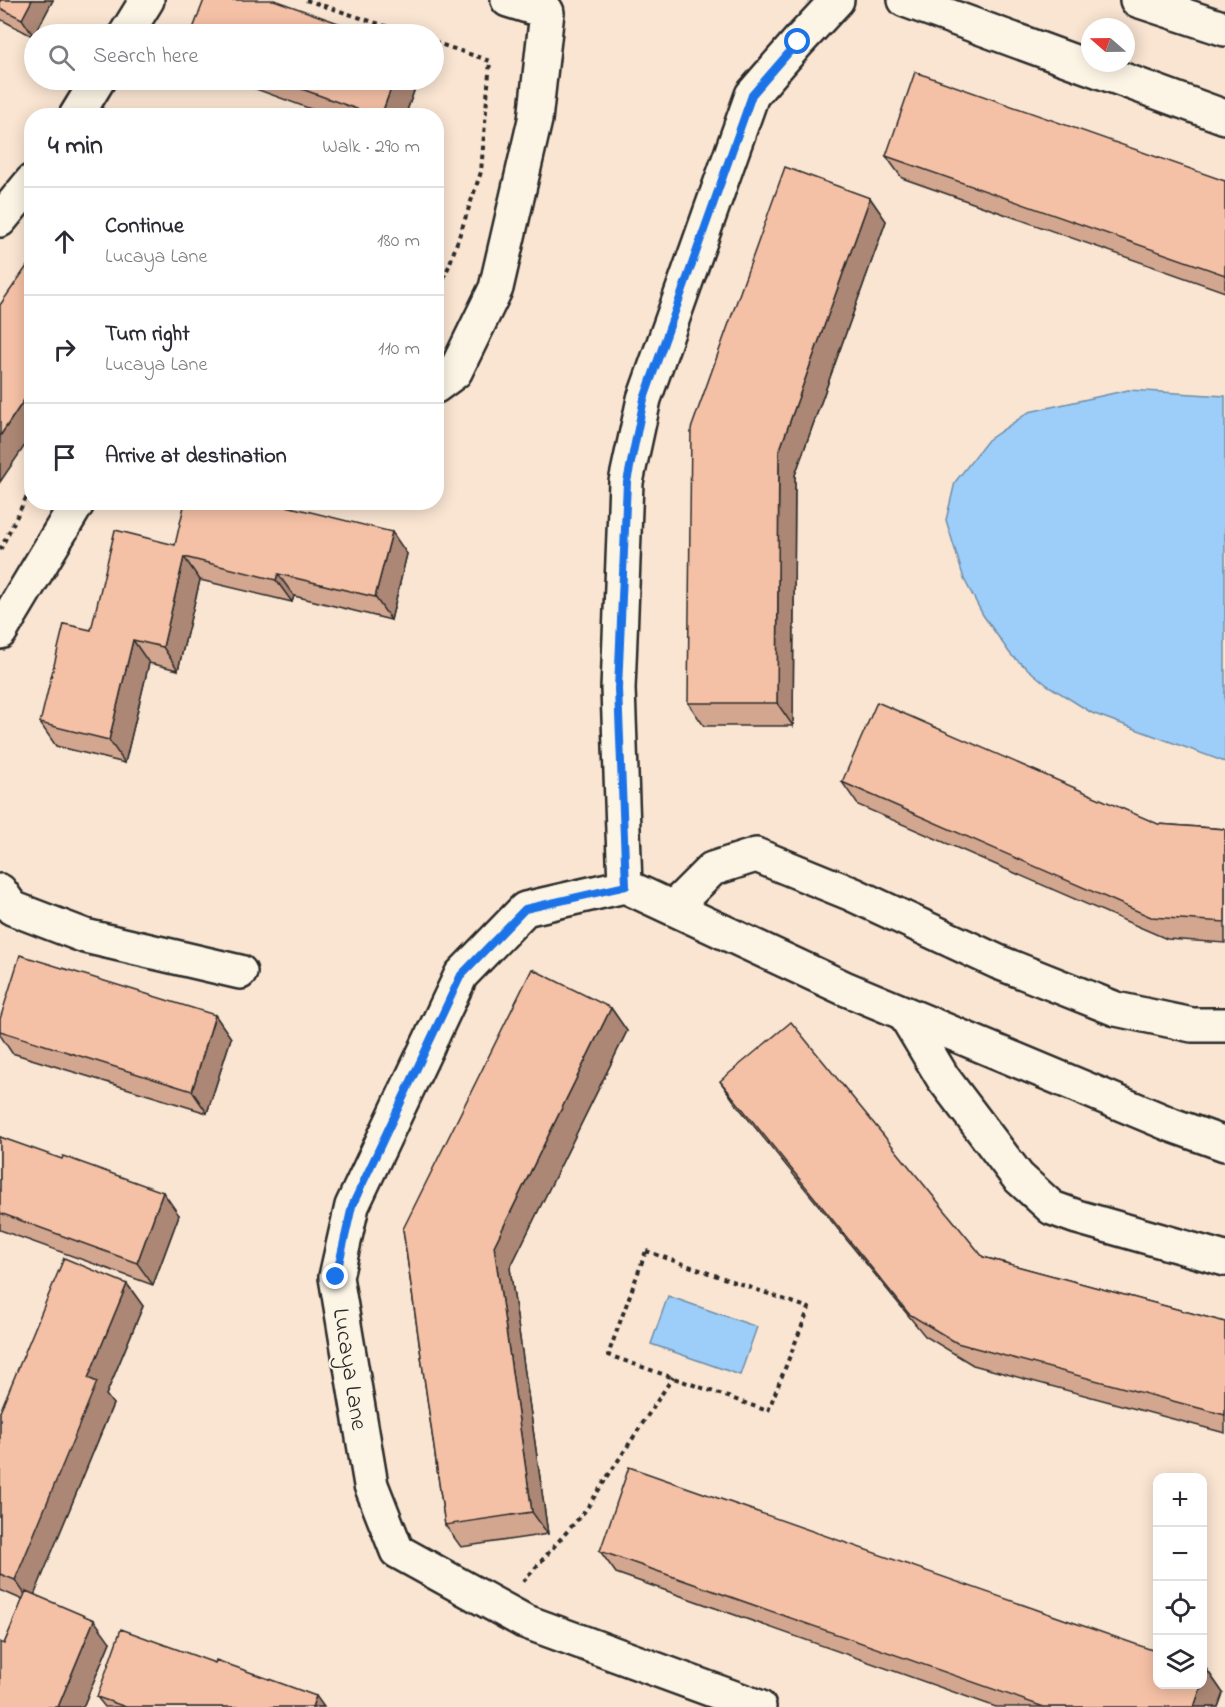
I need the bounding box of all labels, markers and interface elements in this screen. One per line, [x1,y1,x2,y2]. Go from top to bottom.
north arrow [1081,18,1135,72]
search box [24,24,444,90]
route start [784,28,810,54]
icon: search [45,41,78,74]
text: Search here [93,41,198,73]
text: 4 min [48,128,103,166]
text: Walk · 290 m [322,133,420,162]
text: Continue [105,211,184,243]
icon: ahead [48,225,81,258]
text: 180 m [377,227,420,256]
text: Lucaya Lane [105,243,207,272]
text: Turn right [105,319,190,351]
icon: right [48,333,81,366]
text: 110 m [378,335,420,364]
text: Lucaya Lane [105,351,207,380]
icon: arrive [48,441,81,474]
text: Arrive at destination [105,441,287,473]
route end [322,1263,348,1289]
street label: Lucaya Lane [321,1306,375,1433]
map controls [1153,1473,1207,1689]
button: + [1153,1473,1207,1527]
button: − [1153,1527,1207,1581]
button: locate [1153,1581,1207,1635]
button: layers [1153,1635,1207,1689]

